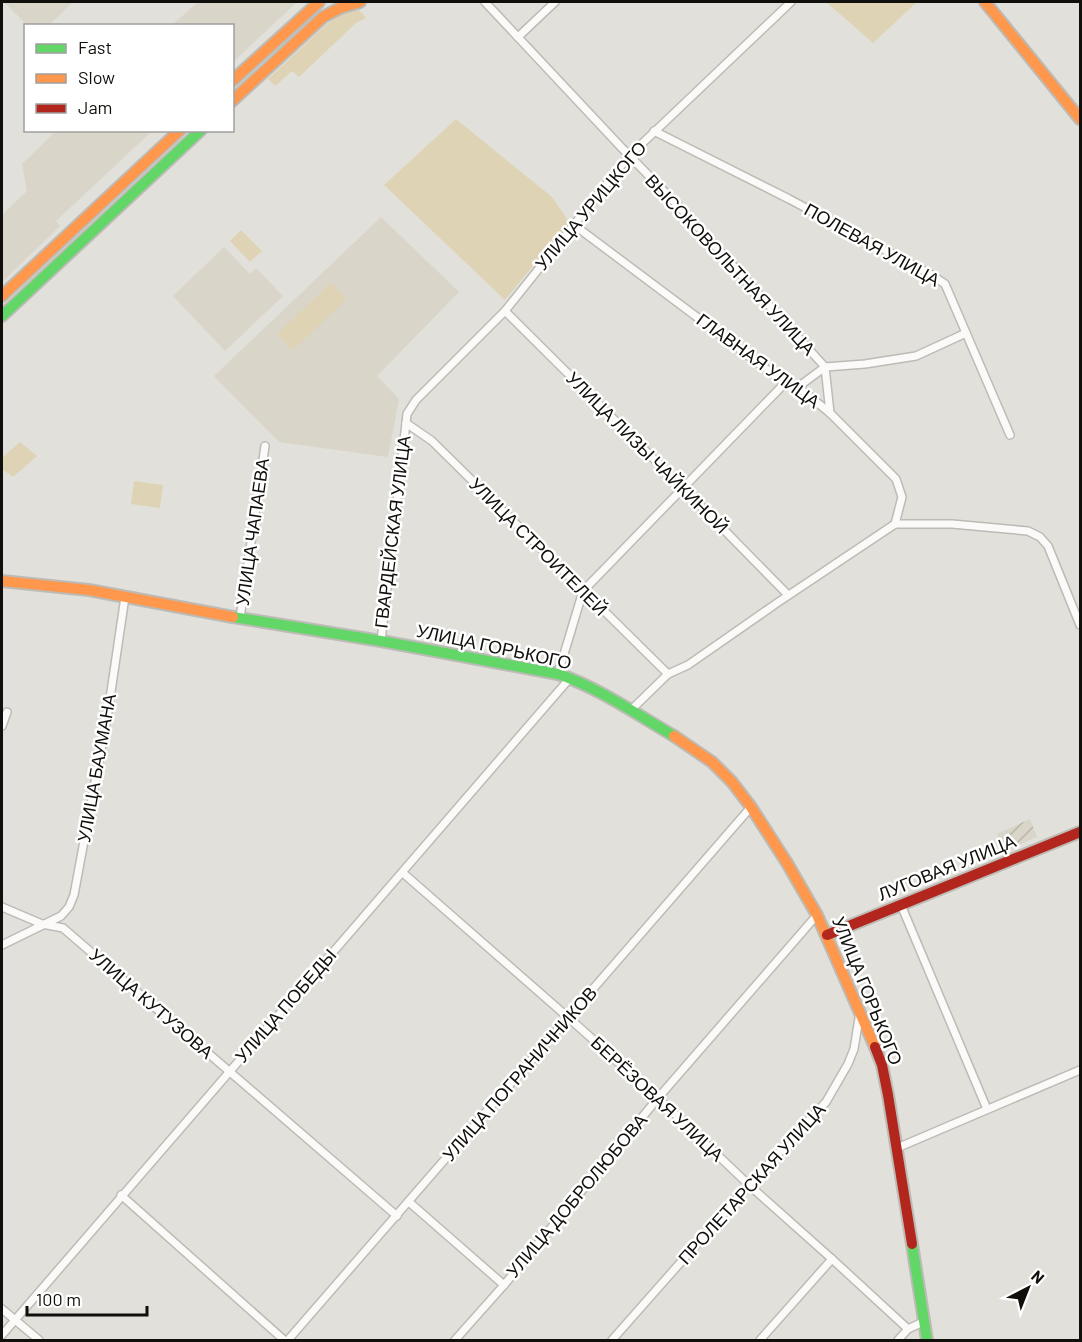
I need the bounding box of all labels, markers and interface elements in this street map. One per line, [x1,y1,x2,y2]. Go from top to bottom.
legend [24,24,234,132]
text: Fast [78,36,112,58]
text: Slow [78,66,115,88]
text: Jam [78,96,112,118]
street label: УЛИЦА УРИЦКОГО [530,137,650,274]
street label: ВЫСОКОВОЛЬТНАЯ УЛИЦА [641,169,820,359]
street label: ПОЛЕВАЯ УЛИЦА [801,198,944,290]
street label: ГЛАВНАЯ УЛИЦА [693,308,825,412]
street label: УЛИЦА ЛИЗЫ ЧАЙКИНОЙ [562,367,733,538]
street label: ГВАРДЕЙСКАЯ УЛИЦА [369,434,415,630]
street label: УЛИЦА ЧАПАЕВА [231,457,273,607]
street label: УЛИЦА СТРОИТЕЛЕЙ [465,473,612,620]
street label: УЛИЦА ГОРЬКОГО [415,619,574,673]
street label: УЛИЦА БАУМАНА [72,692,120,844]
street label: ЛУГОВАЯ УЛИЦА [874,829,1019,905]
street label: УЛИЦА ГОРЬКОГО [828,913,908,1068]
street label: УЛИЦА КУТУЗОВА [85,944,218,1063]
street label: УЛИЦА ПОБЕДЫ [230,944,341,1067]
street label: УЛИЦА ПОГРАНИЧНИКОВ [437,982,601,1165]
street label: БЕРЁЗОВАЯ УЛИЦА [587,1031,729,1165]
street label: ПРОЛЕТАРСКАЯ УЛИЦА [673,1098,829,1268]
street label: УЛИЦА ДОБРОЛЮБОВА [501,1109,651,1282]
north arrow [998,1258,1058,1318]
text: N [1028,1266,1049,1287]
scale bar [27,1279,147,1317]
text: 100 m [36,1288,81,1310]

